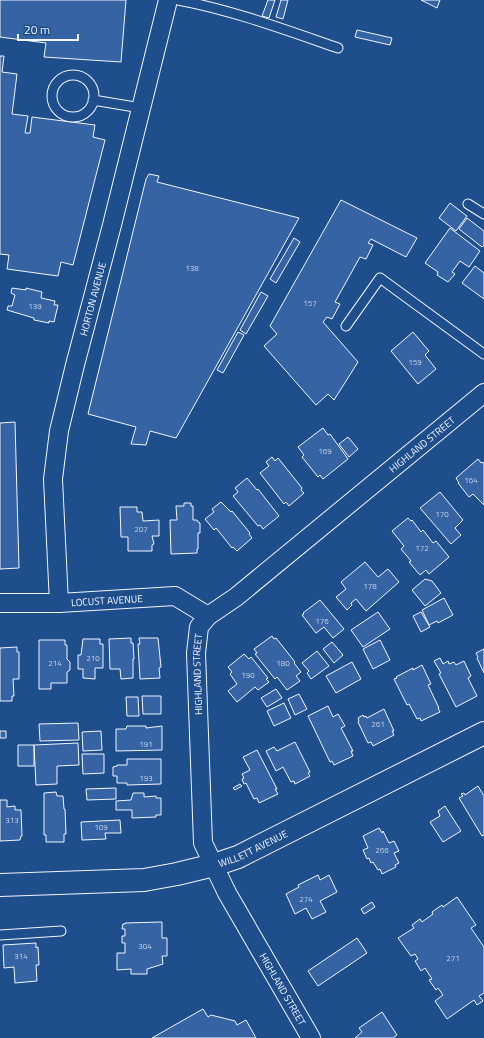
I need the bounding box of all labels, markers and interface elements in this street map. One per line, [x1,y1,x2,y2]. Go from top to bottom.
scale bar [18,16,78,42]
text: 20 m [24,20,50,39]
street label: HORTON AVENUE [76,260,110,337]
house number: 138 [185,262,199,274]
house number: 157 [303,297,317,309]
house number: 139 [28,300,42,312]
house number: 159 [408,356,422,368]
street label: HIGHLAND STREET [386,412,459,476]
house number: 169 [318,445,332,457]
house number: 164 [464,474,478,486]
house number: 170 [435,508,449,520]
house number: 207 [134,523,148,535]
house number: 172 [415,542,429,554]
house number: 178 [363,580,377,592]
street label: LOCUST AVENUE [71,591,144,610]
house number: 176 [315,615,329,627]
street label: HIGHLAND STREET [189,632,206,715]
house number: 210 [86,652,100,664]
house number: 214 [48,657,62,669]
house number: 180 [276,657,290,669]
house number: 190 [241,669,255,681]
house number: 261 [371,718,385,730]
house number: 191 [139,738,153,750]
house number: 193 [139,772,153,784]
house number: 313 [5,814,19,826]
house number: 109 [94,821,108,833]
street label: WILLETT AVENUE [216,826,291,871]
house number: 266 [375,844,389,856]
house number: 274 [299,893,313,905]
house number: 304 [138,940,152,952]
house number: 314 [14,950,28,962]
street label: HIGHLAND STREET [256,950,310,1029]
house number: 271 [446,952,460,964]

